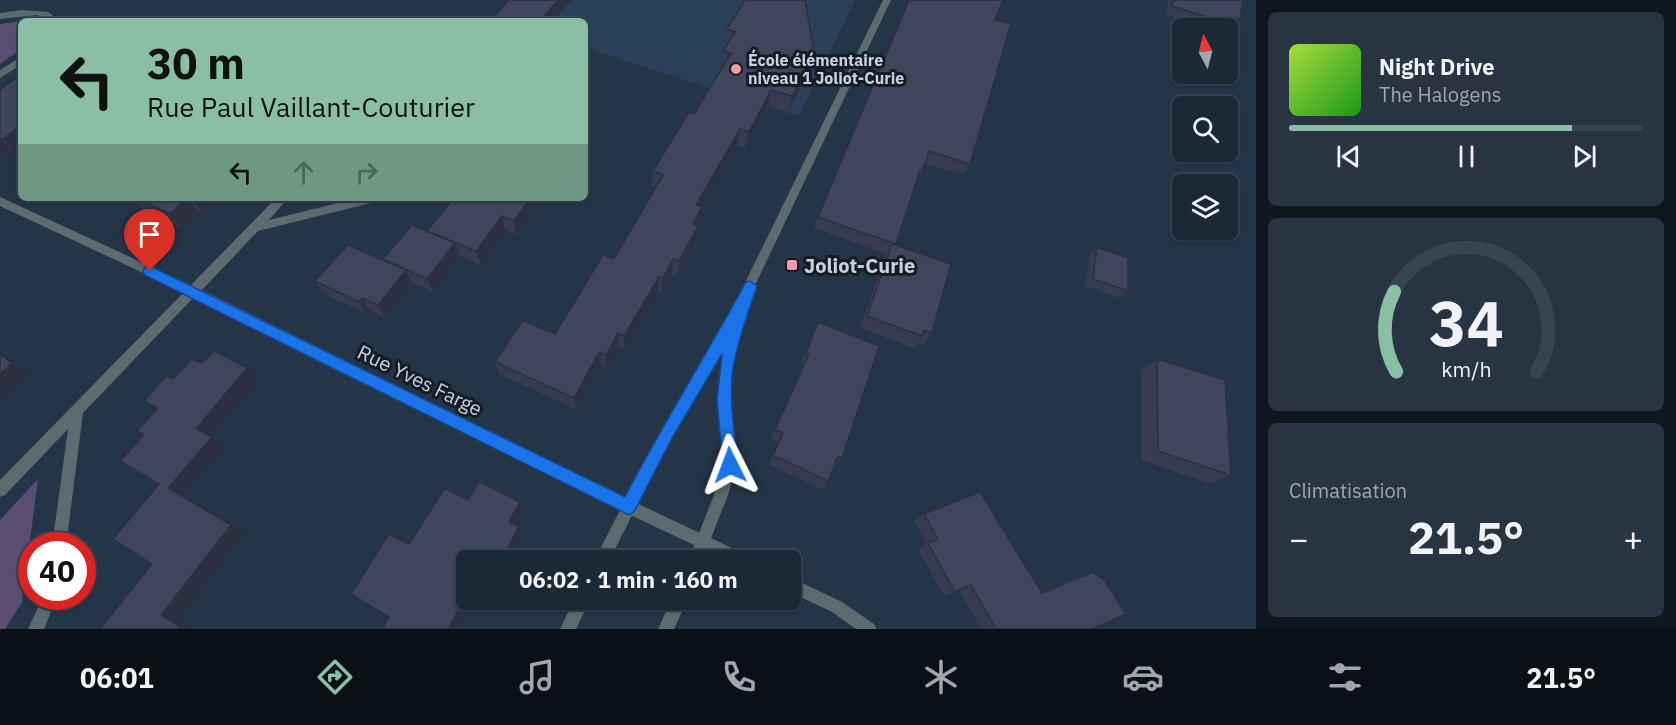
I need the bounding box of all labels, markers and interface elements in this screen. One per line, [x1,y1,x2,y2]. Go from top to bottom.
north arrow [1172,18,1238,84]
map controls [1172,18,1238,240]
text: 30 m [147,36,245,91]
icon: left [48,42,126,120]
place label: École élémentaire niveau 1 Joliot-Curie [748,49,904,88]
text: Night Drive [1379,52,1495,81]
marker: École élémentaire niveau 1 Joliot-Curie [729,62,743,76]
text: The Halogens [1379,81,1501,108]
text: Rue Paul Vaillant-Couturier [147,89,475,124]
button: search [1172,96,1238,162]
icon: previous [1332,140,1365,173]
icon: pause [1450,140,1483,173]
icon: next [1568,140,1601,173]
icon: left [224,156,257,189]
icon: ahead [287,156,320,189]
icon: right [350,156,383,189]
button: layers [1172,174,1238,240]
pin [124,209,175,271]
icon: arrive [133,218,166,251]
place label: Joliot-Curie [804,252,915,279]
marker: Joliot-Curie [785,258,799,272]
text: 34 [1429,282,1503,363]
street label: Rue Yves Farge [353,338,487,422]
text: km/h [1441,355,1491,383]
position arrow [698,433,762,497]
text: Climatisation [1289,477,1407,504]
text: 21.5° [1408,508,1524,566]
text: − [1289,517,1309,560]
text: + [1623,517,1643,560]
speed limit sign: 40 [18,532,96,610]
text: 06:02 · 1 min · 160 m [519,565,738,594]
icon: directions [314,656,356,698]
icon: music [516,656,558,698]
icon: phone [718,656,760,698]
icon: climate [920,656,962,698]
icon: car [1122,656,1164,698]
icon: filters [1324,656,1366,698]
text: 06:01 [80,660,154,695]
text: 21.5° [1526,660,1596,695]

